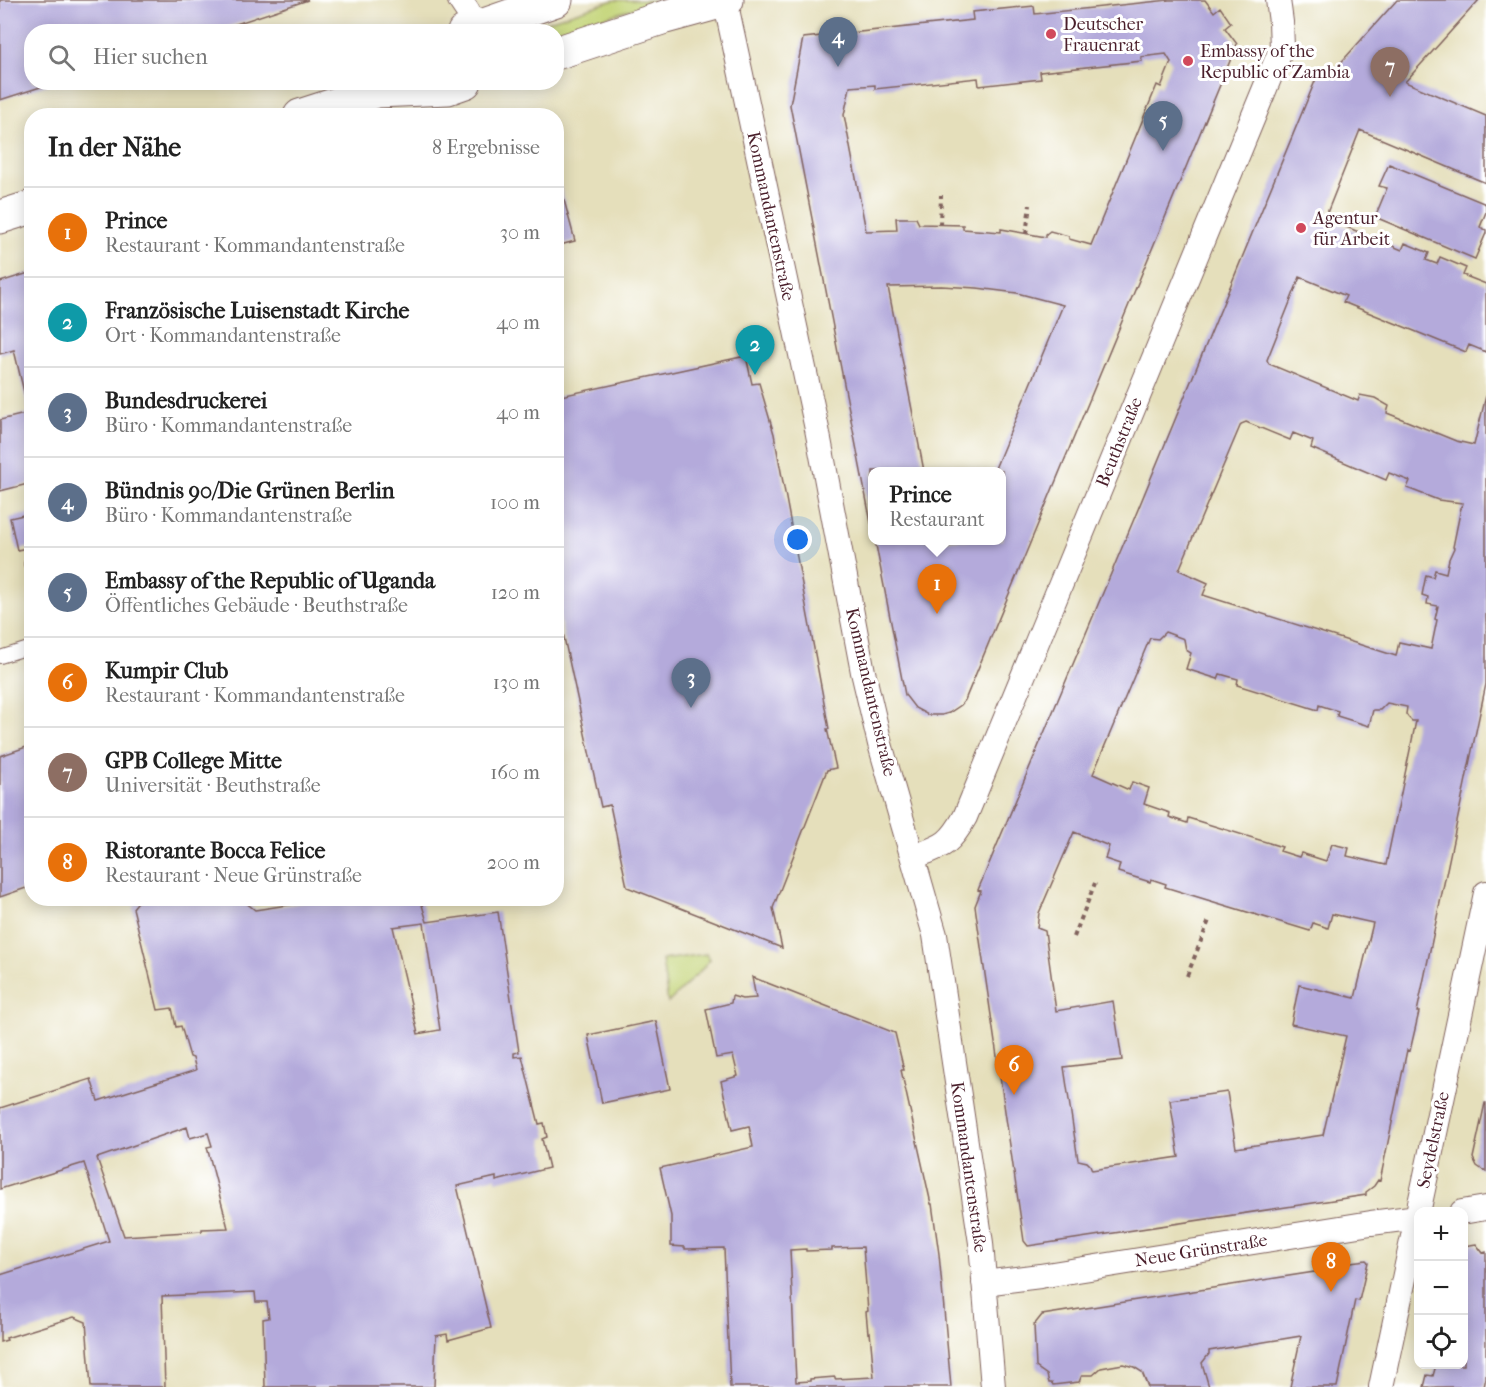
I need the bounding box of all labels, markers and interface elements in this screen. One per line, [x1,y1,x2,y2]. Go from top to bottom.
place label: Deutscher Frauenrat [1063,14,1144,56]
pin: 4 [818,17,858,67]
search box [24,24,564,90]
marker: Deutscher Frauenrat [1044,27,1058,41]
icon: search [45,41,78,74]
place label: Embassy of the Republic of Zambia [1200,41,1351,83]
text: Hier suchen [93,44,208,70]
pin: 7 [1370,48,1410,97]
marker: Embassy of the Republic of Zambia [1181,54,1195,68]
pin: 5 [1144,102,1182,151]
street label: Kommandantenstraße [742,130,799,303]
text: In der Nähe [48,132,181,163]
text: 8 Ergebnisse [432,136,540,159]
text: Prince [105,208,167,234]
place label: Agentur für Arbeit [1312,208,1391,250]
text: 1 [64,221,71,244]
text: 30 m [500,221,540,244]
marker: Agentur für Arbeit [1294,221,1308,235]
text: Restaurant · Kommandantenstraße [105,234,405,257]
text: Französische Luisenstadt Kirche [105,298,409,324]
text: 2 [62,311,73,334]
text: 40 m [496,311,540,334]
text: Ort · Kommandantenstraße [105,324,341,347]
pin: 2 [736,326,774,375]
text: Bundesdruckerei [105,388,267,414]
street label: Beuthstraße [1092,394,1147,490]
text: 3 [63,401,72,424]
text: 40 m [496,401,540,424]
text: Büro · Kommandantenstraße [105,414,352,437]
popup [868,467,1006,545]
text: Bündnis 90/Die Grünen Berlin [105,478,395,504]
text: Prince [889,482,952,508]
text: 4 [62,491,73,514]
text: 100 m [490,491,540,514]
text: Büro · Kommandantenstraße [105,504,352,527]
text: Restaurant [889,508,985,531]
your location [783,525,812,554]
pin: 1 [918,564,956,614]
text: Embassy of the Republic of Uganda [105,568,435,594]
text: 5 [63,581,72,604]
text: 120 m [491,581,540,604]
text: Öffentliches Gebäude · Beuthstraße [105,594,408,617]
street label: Kommandantenstraße [841,606,900,779]
text: Kumpir Club [105,658,228,684]
pin: 3 [672,658,710,708]
text: 6 [62,671,73,694]
text: 130 m [493,671,540,694]
text: Restaurant · Kommandantenstraße [105,684,405,707]
text: GPB College Mitte [105,748,282,774]
text: 7 [63,761,72,784]
text: 160 m [490,761,540,784]
text: Universität · Beuthstraße [105,774,321,797]
text: Ristorante Bocca Felice [105,838,325,864]
text: 8 [62,851,73,874]
text: 200 m [487,851,540,874]
text: Restaurant · Neue Grünstraße [105,864,362,887]
pin: 6 [994,1046,1034,1095]
street label: Kommandantenstraße [946,1080,991,1254]
street label: Seydelstraße [1413,1090,1454,1190]
map controls [1414,1207,1468,1369]
button: + [1414,1207,1468,1261]
street label: Neue Grünstraße [1133,1230,1269,1271]
pin: 8 [1312,1242,1350,1292]
button: − [1414,1261,1468,1315]
button: locate [1414,1315,1468,1369]

